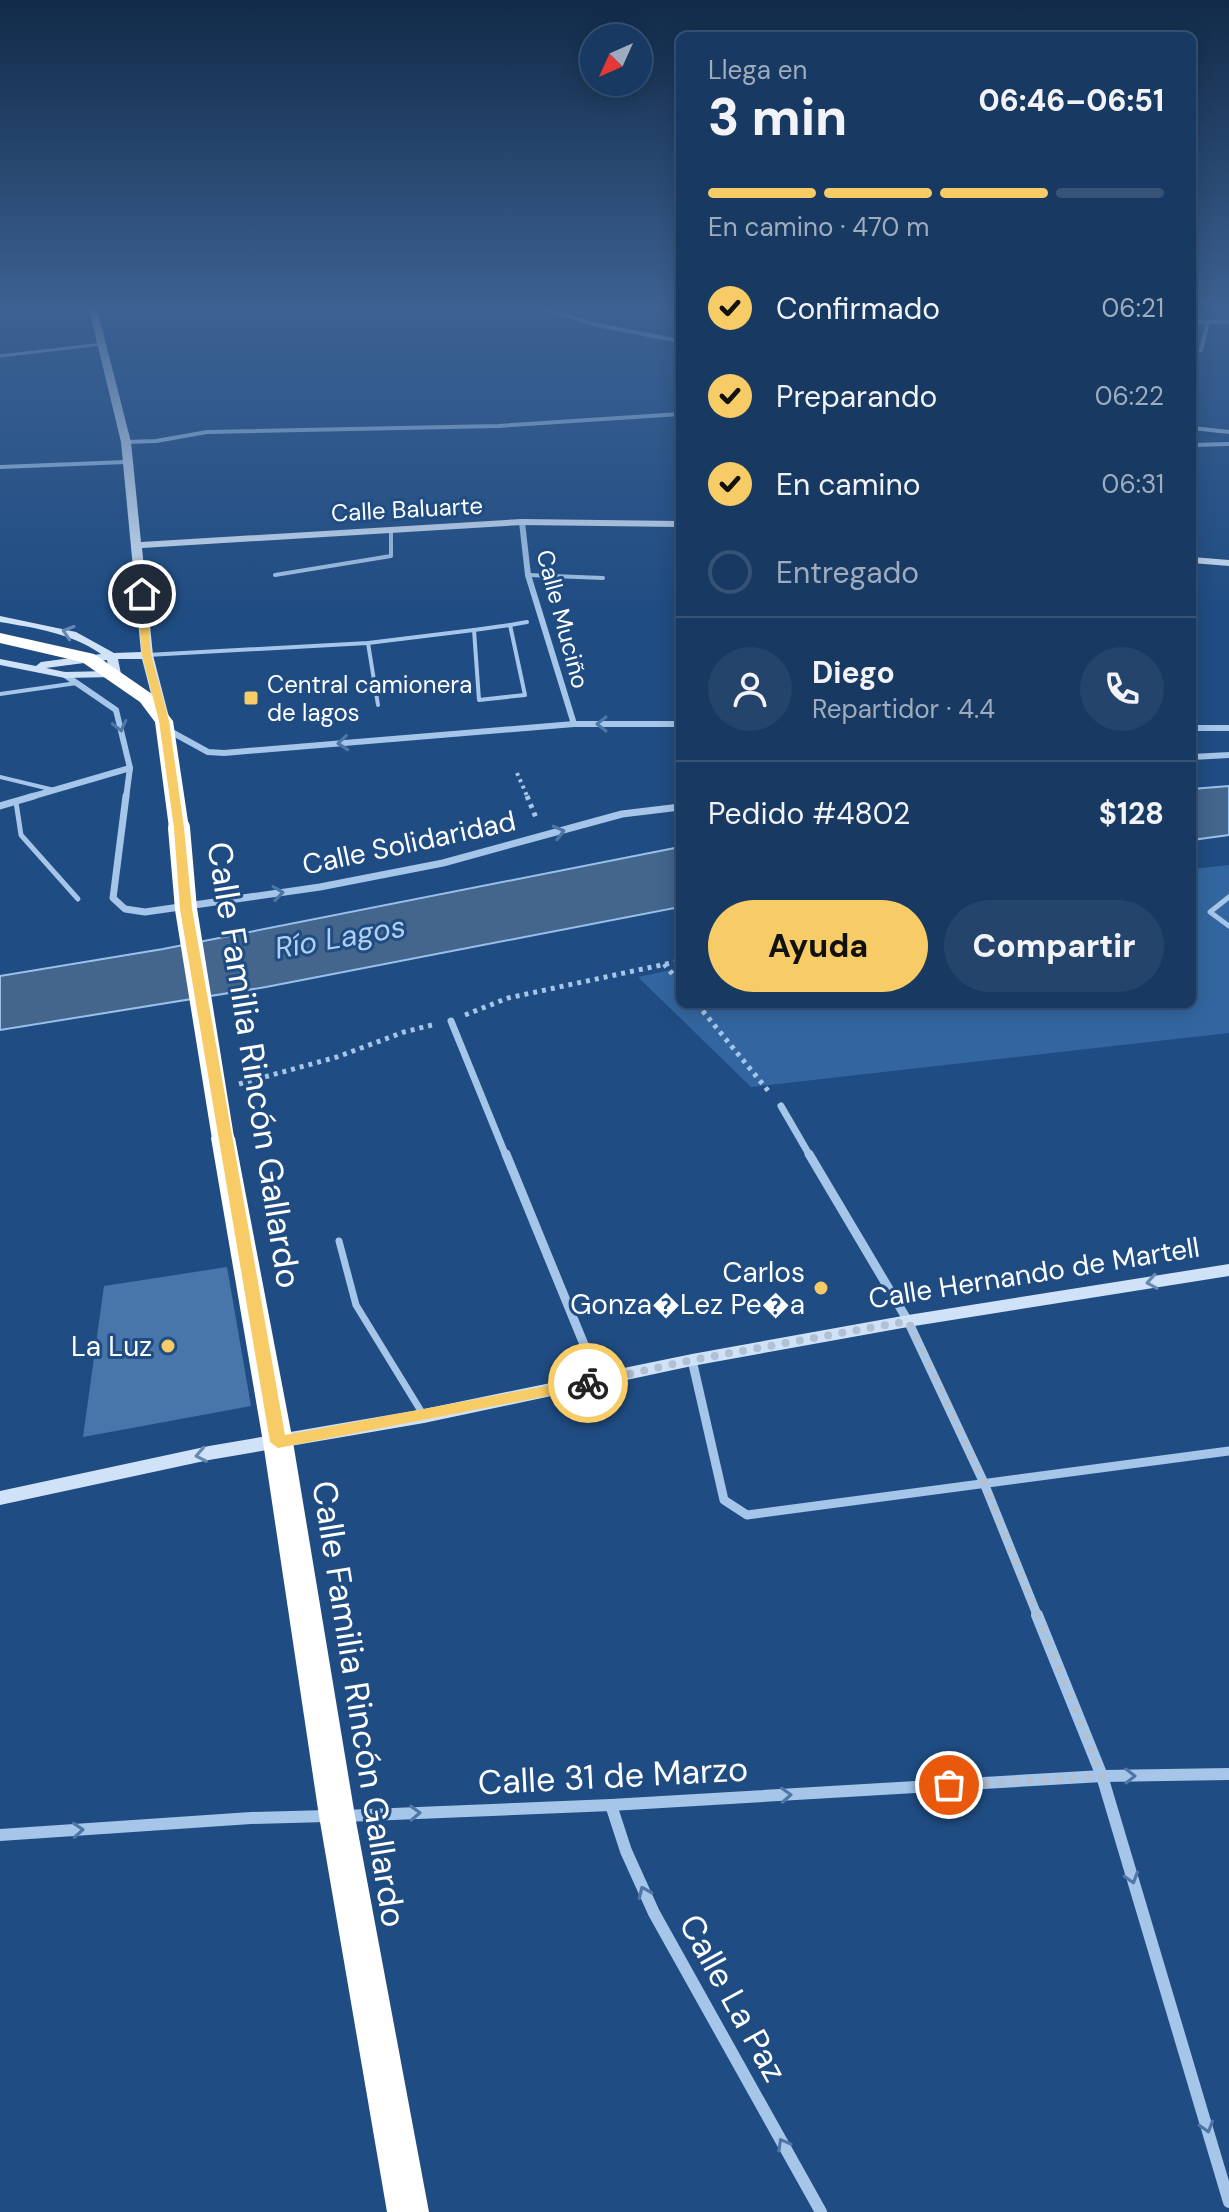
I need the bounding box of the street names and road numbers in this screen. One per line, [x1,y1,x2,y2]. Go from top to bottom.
street label: Calle Baluarte [330,490,484,528]
street label: Calle Muciño [530,546,596,692]
street label: Calle Solidaridad [299,802,519,884]
street label: Calle Familia Rincón Gallardo [196,839,312,1291]
street label: Calle Hernando de Martell [866,1229,1202,1317]
street label: Calle Familia Rincón Gallardo [301,1478,417,1930]
street label: Calle 31 de Marzo [477,1746,749,1806]
street label: Calle La Paz [669,1906,797,2090]

